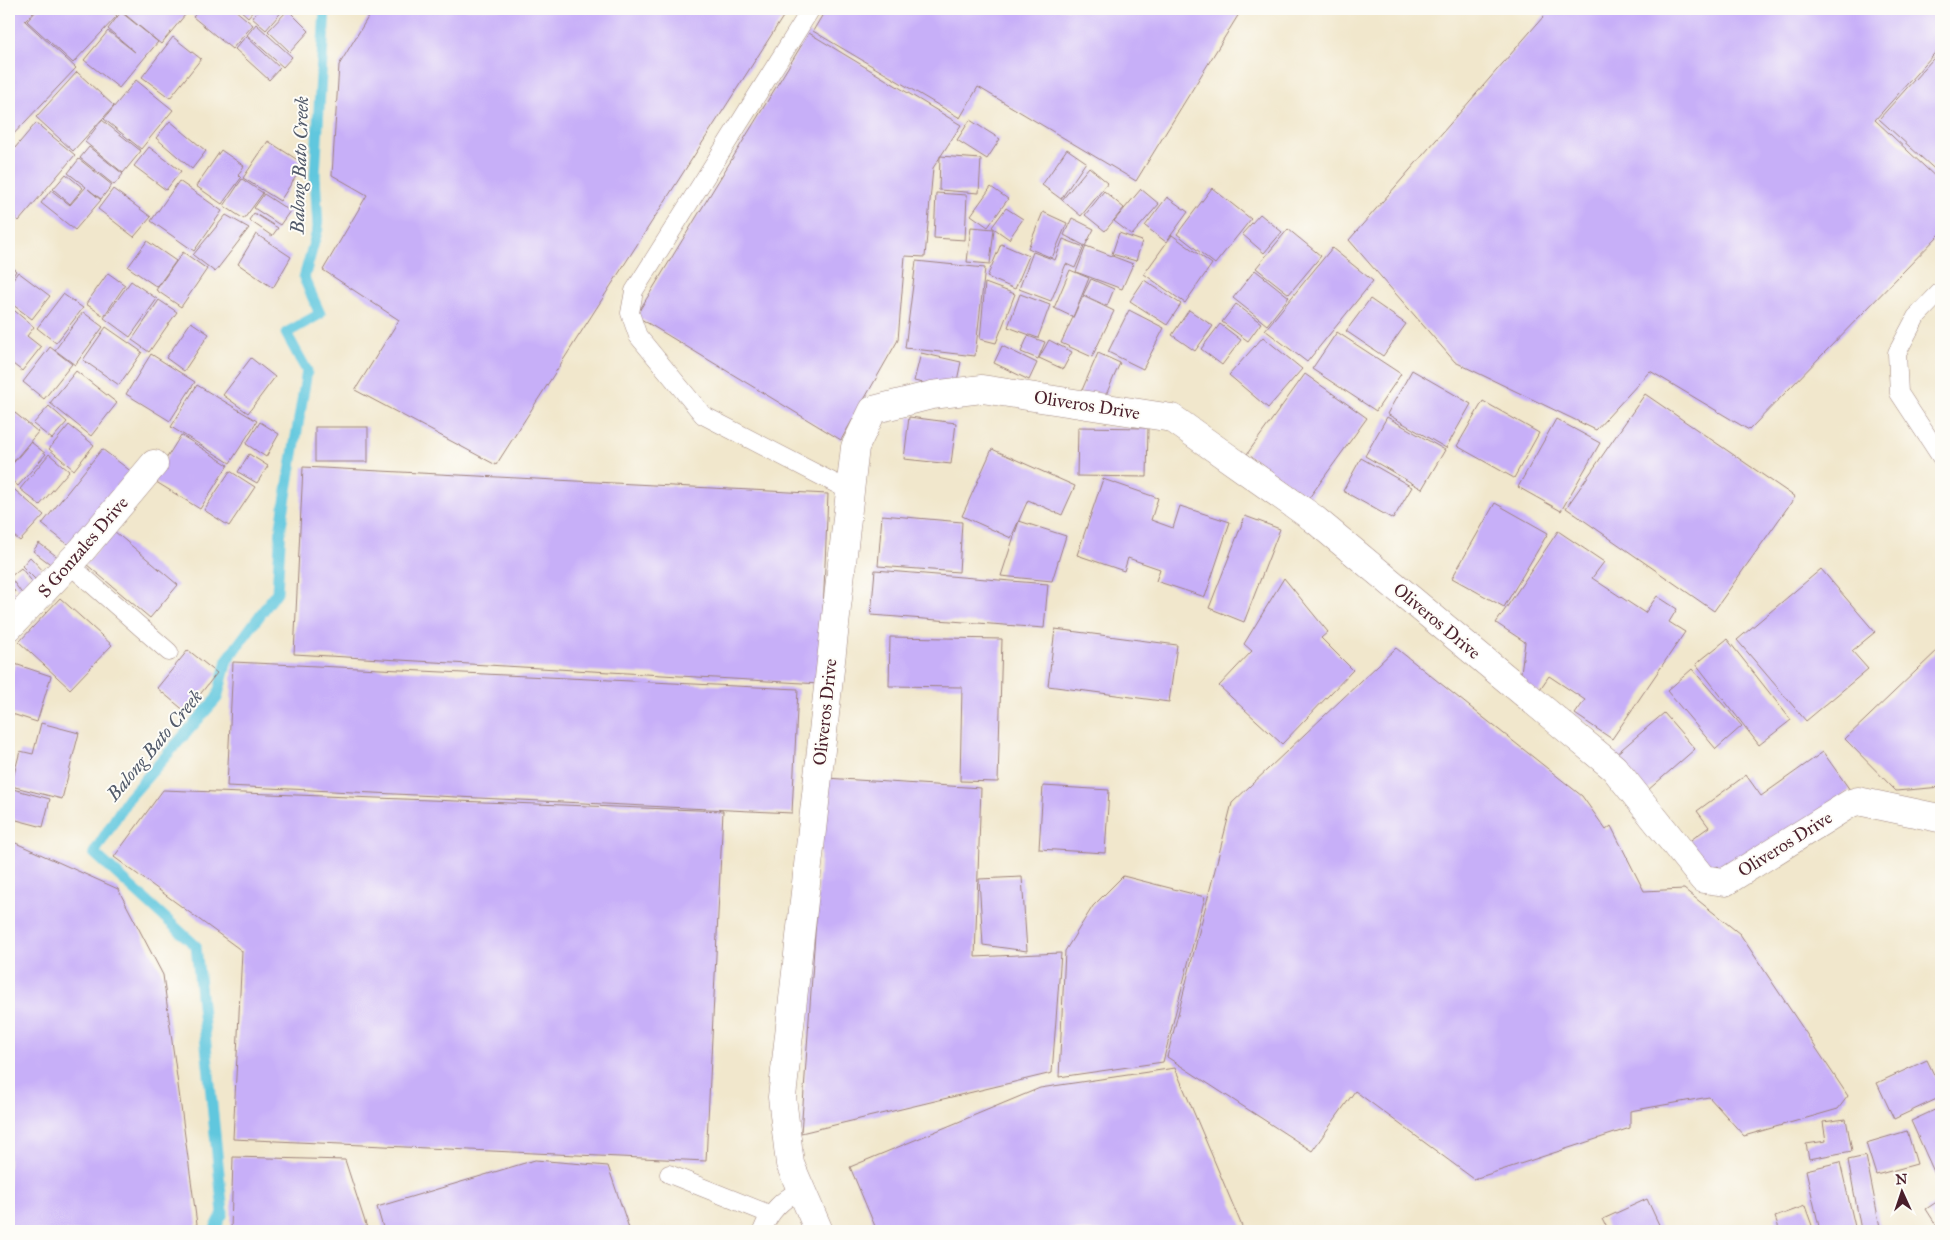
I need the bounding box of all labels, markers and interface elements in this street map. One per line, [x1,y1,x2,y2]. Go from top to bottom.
water label: Balong Bato Creek [286,95,313,235]
street label: Oliveros Drive [1032,386,1142,424]
street label: S Gonzales Drive [33,492,133,602]
street label: Oliveros Drive [1389,578,1485,664]
street label: Oliveros Drive [808,658,842,766]
water label: Balong Bato Creek [101,685,208,806]
street label: Oliveros Drive [1734,806,1836,882]
north arrow [1878,1168,1928,1218]
text: N [1895,1171,1908,1188]

